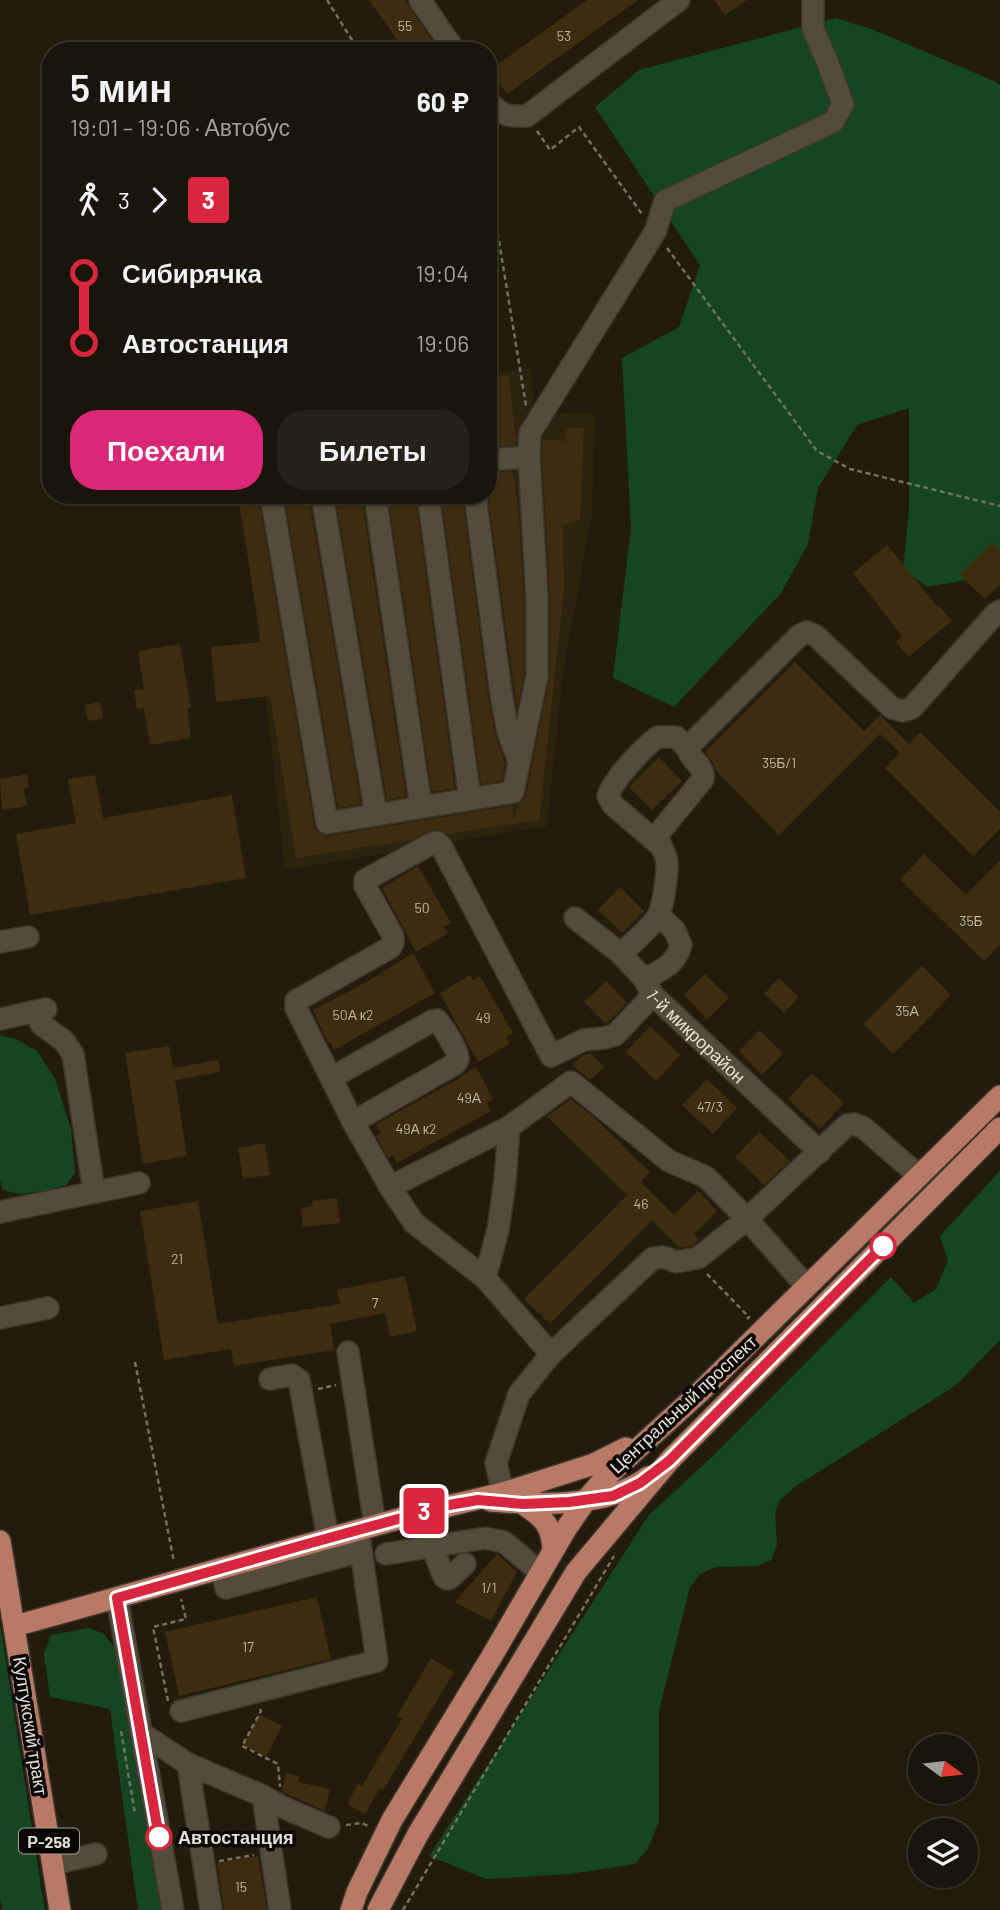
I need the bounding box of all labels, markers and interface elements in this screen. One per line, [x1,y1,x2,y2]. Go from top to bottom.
house number: 55 [398,17,412,34]
house number: 53 [557,27,571,44]
text: 5 мин [70,64,172,110]
text: 60 ₽ [417,86,469,117]
text: 19:01 – 19:06 · Автобус [70,113,290,141]
icon: walk [70,181,108,219]
icon: forward [140,181,178,219]
text: 3 [202,185,215,214]
text: 3 [118,186,130,214]
text: Сибирячка [122,257,262,288]
text: 19:04 [416,259,469,287]
text: Автостанция [122,327,289,358]
text: 19:06 [416,329,469,357]
button: Поехали [70,410,263,490]
button: Билеты [277,410,469,490]
house number: 35Б/1 [762,754,796,771]
house number: 50 [414,899,430,916]
house number: 35Б [959,912,983,929]
street label: 1-й микрорайон [641,986,750,1088]
house number: 35А [895,1002,920,1019]
house number: 50А к2 [333,1006,373,1023]
house number: 49 [475,1009,491,1026]
house number: 49А [457,1089,482,1106]
house number: 47/3 [697,1098,723,1115]
house number: 49А к2 [396,1120,436,1137]
house number: 46 [634,1195,648,1212]
unlabelled marker [870,1233,896,1259]
house number: 21 [171,1250,183,1267]
house number: 7 [372,1294,379,1311]
street label: Центральный проспект [605,1330,761,1478]
line badge: 3 [401,1488,447,1534]
text: 3 [418,1496,430,1525]
house number: 1/1 [481,1579,497,1596]
house number: 17 [242,1638,254,1655]
street label: Култукский тракт [9,1655,53,1797]
north arrow [908,1734,978,1804]
map controls [908,1734,978,1888]
button: layers [908,1818,978,1888]
marker: Автостанция [146,1824,172,1850]
place label: Автостанция [178,1826,294,1848]
road number: Р-258 [19,1828,79,1854]
house number: 15 [235,1878,247,1895]

